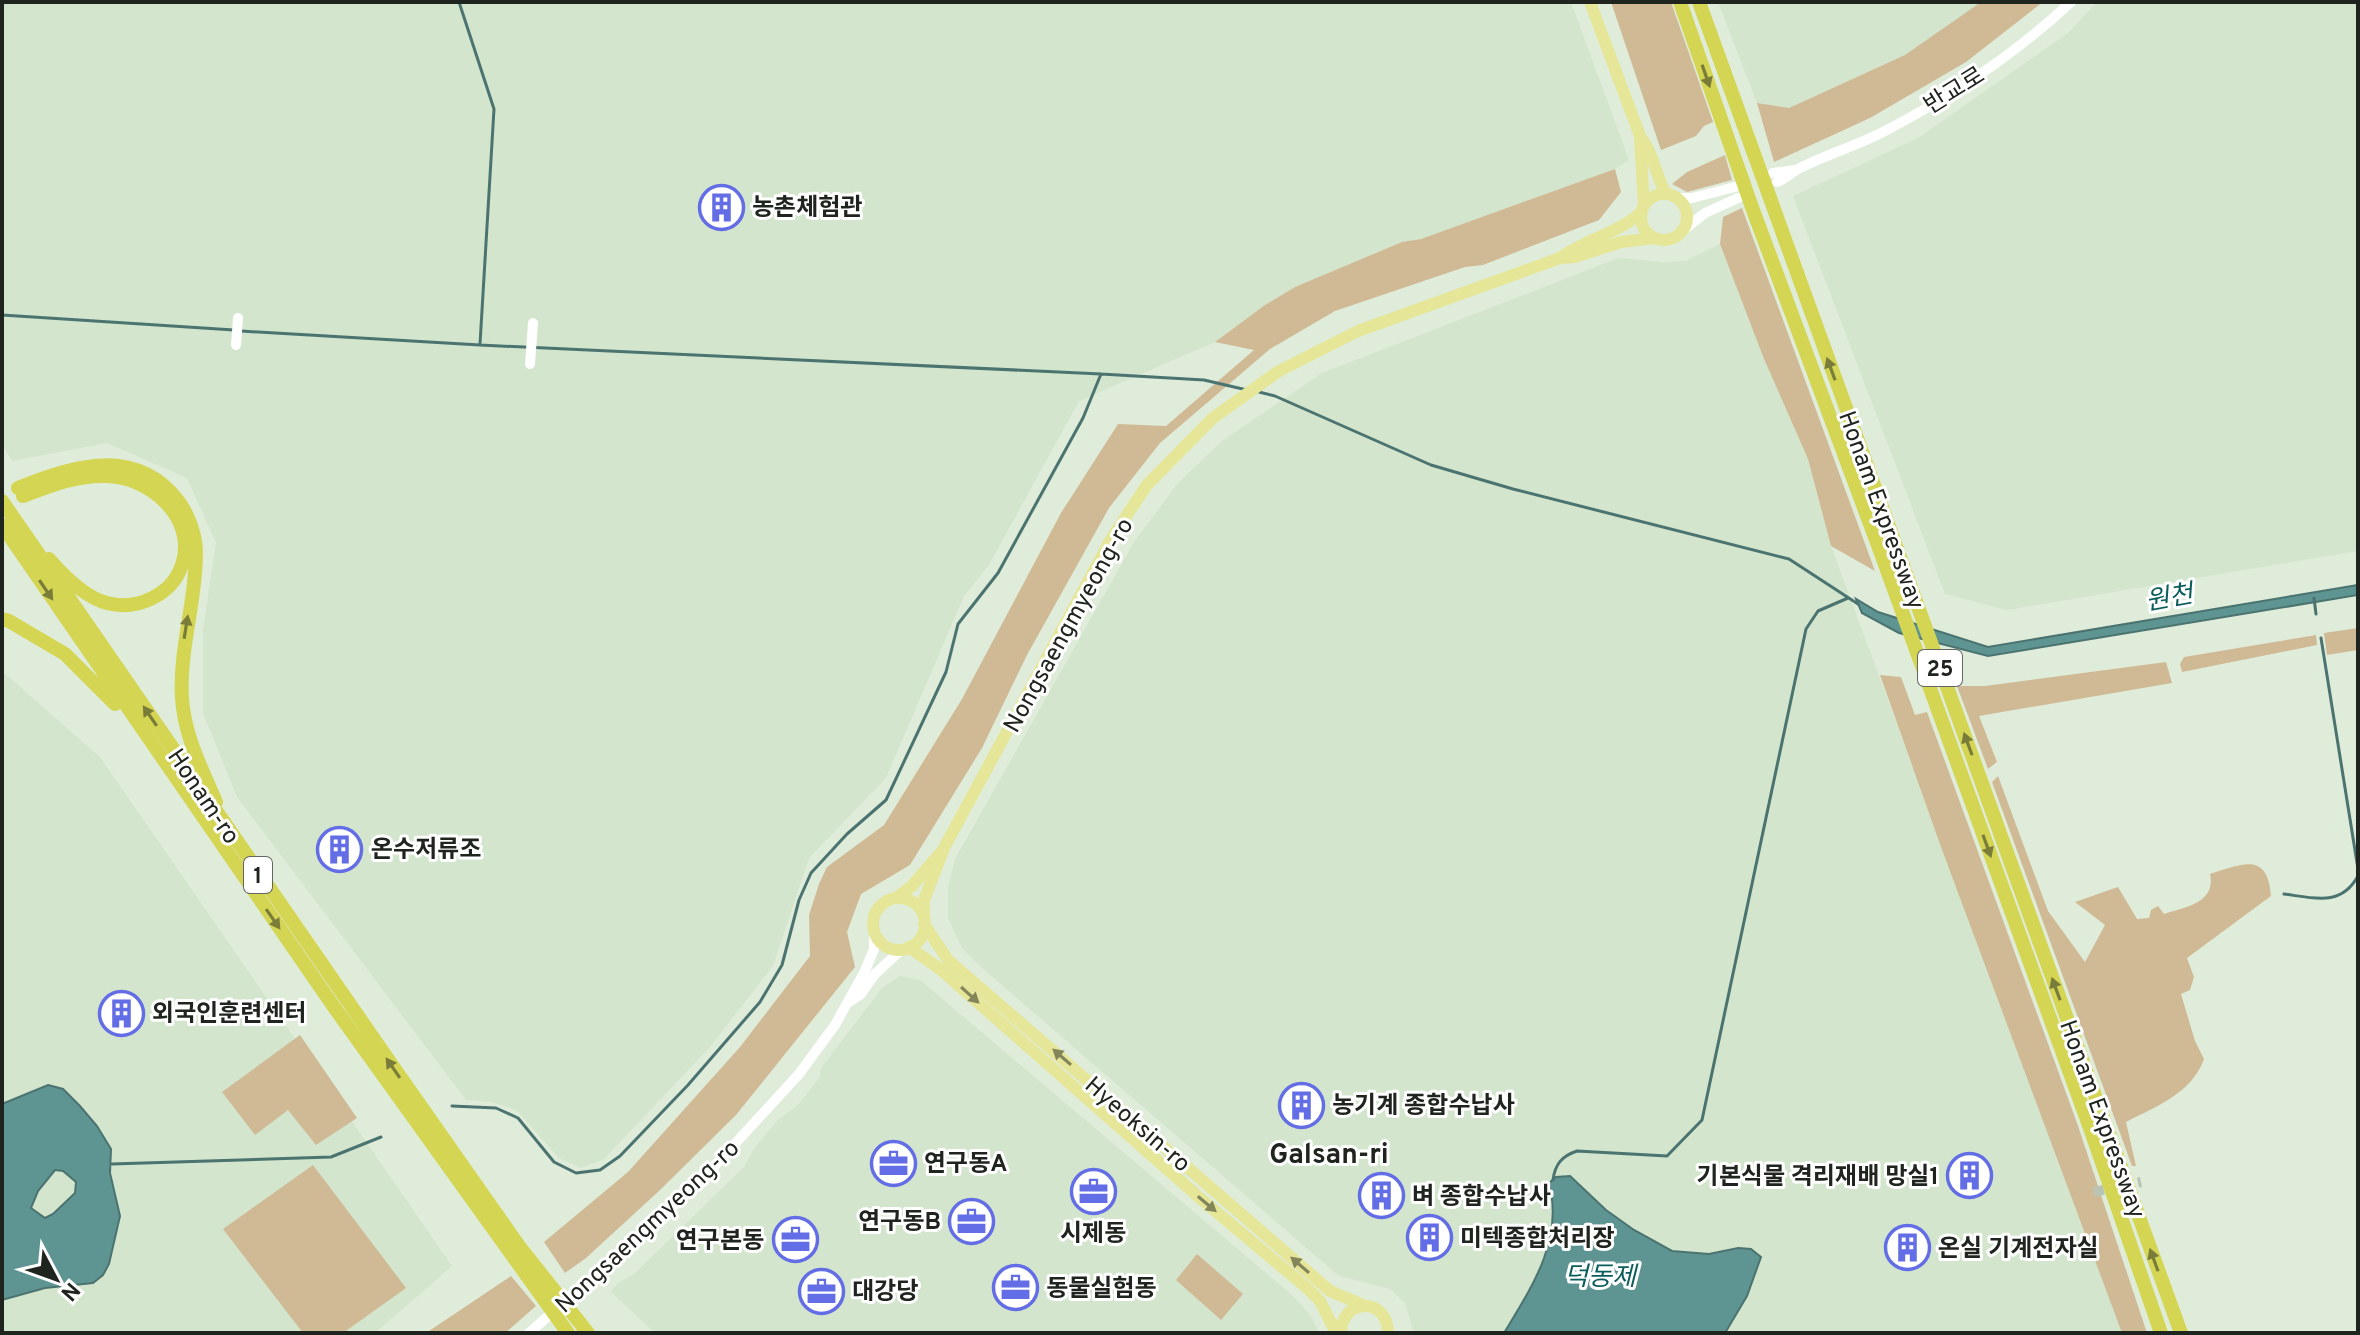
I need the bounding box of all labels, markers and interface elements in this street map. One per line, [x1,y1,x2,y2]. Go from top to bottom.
street label: 반교로 [1919,61,1991,122]
one-way arrow [1700,64,1712,88]
building icon: 농촌체험관 [697,183,745,231]
place label: 농촌체험관 [752,194,862,224]
one-way arrow [1824,356,1837,380]
street label: Honam Expressway [1830,407,1930,614]
street label: Nongsaengmyeong-ro [998,513,1141,739]
one-way arrow [38,579,53,600]
water label: 원천 [2143,579,2199,620]
one-way arrow [181,614,193,639]
road number: 25 [1918,650,1962,686]
one-way arrow [143,705,158,727]
one-way arrow [1961,732,1974,756]
street label: Honam-ro [160,744,245,851]
building icon: 온수저류조 [316,825,364,873]
one-way arrow [1981,834,1994,858]
place label: 온수저류조 [371,836,481,866]
road number: 1 [244,857,272,893]
one-way arrow [265,909,280,930]
one-way arrow [2049,977,2062,1001]
one-way arrow [961,986,980,1004]
building icon: 외국인훈련센터 [97,989,145,1037]
place label: 외국인훈련센터 [152,1000,307,1030]
street label: Honam Expressway [2051,1016,2151,1223]
one-way arrow [1052,1049,1071,1067]
one-way arrow [386,1057,401,1078]
street label: Hyeoksin-ro [1077,1071,1196,1180]
building icon: 농기계 종합수납사 [1277,1081,1325,1129]
place label: 농기계 종합수납사 [1332,1092,1515,1122]
street label: Nongsaengmyeong-ro [550,1134,747,1321]
district label: Galsan-ri [1269,1138,1389,1174]
office icon: 연구동A [869,1139,917,1187]
place label: 연구동A [924,1150,1007,1180]
building icon: 기본식물 격리재배 망실1 [1946,1152,1994,1200]
place label: 기본식물 격리재배 망실1 [1697,1163,1939,1193]
office icon: 시제동 [1069,1167,1117,1215]
building icon: 벼 종합수납사 [1357,1172,1405,1220]
place label: 벼 종합수납사 [1412,1183,1550,1213]
one-way arrow [1197,1195,1217,1212]
office icon: 연구동B [948,1197,996,1245]
place label: 연구동B [858,1208,941,1238]
building icon: 미텍종합처리장 [1405,1214,1453,1262]
office icon: 연구본동 [771,1216,819,1264]
place label: 시제동 [1060,1220,1126,1250]
building icon: 온실 기계전자실 [1883,1224,1931,1272]
place label: 미텍종합처리장 [1460,1225,1615,1255]
place label: 연구본동 [676,1227,764,1257]
place label: 온실 기계전자실 [1938,1235,2099,1265]
north arrow [16,1239,96,1319]
one-way arrow [2148,1248,2160,1272]
one-way arrow [1290,1257,1310,1274]
water label: 덕동제 [1564,1262,1639,1295]
office icon: 동물실험동 [991,1264,1039,1312]
office icon: 대강당 [797,1267,845,1315]
place label: 동물실험동 [1046,1275,1156,1305]
text: N [54,1276,85,1305]
place label: 대강당 [852,1278,918,1308]

